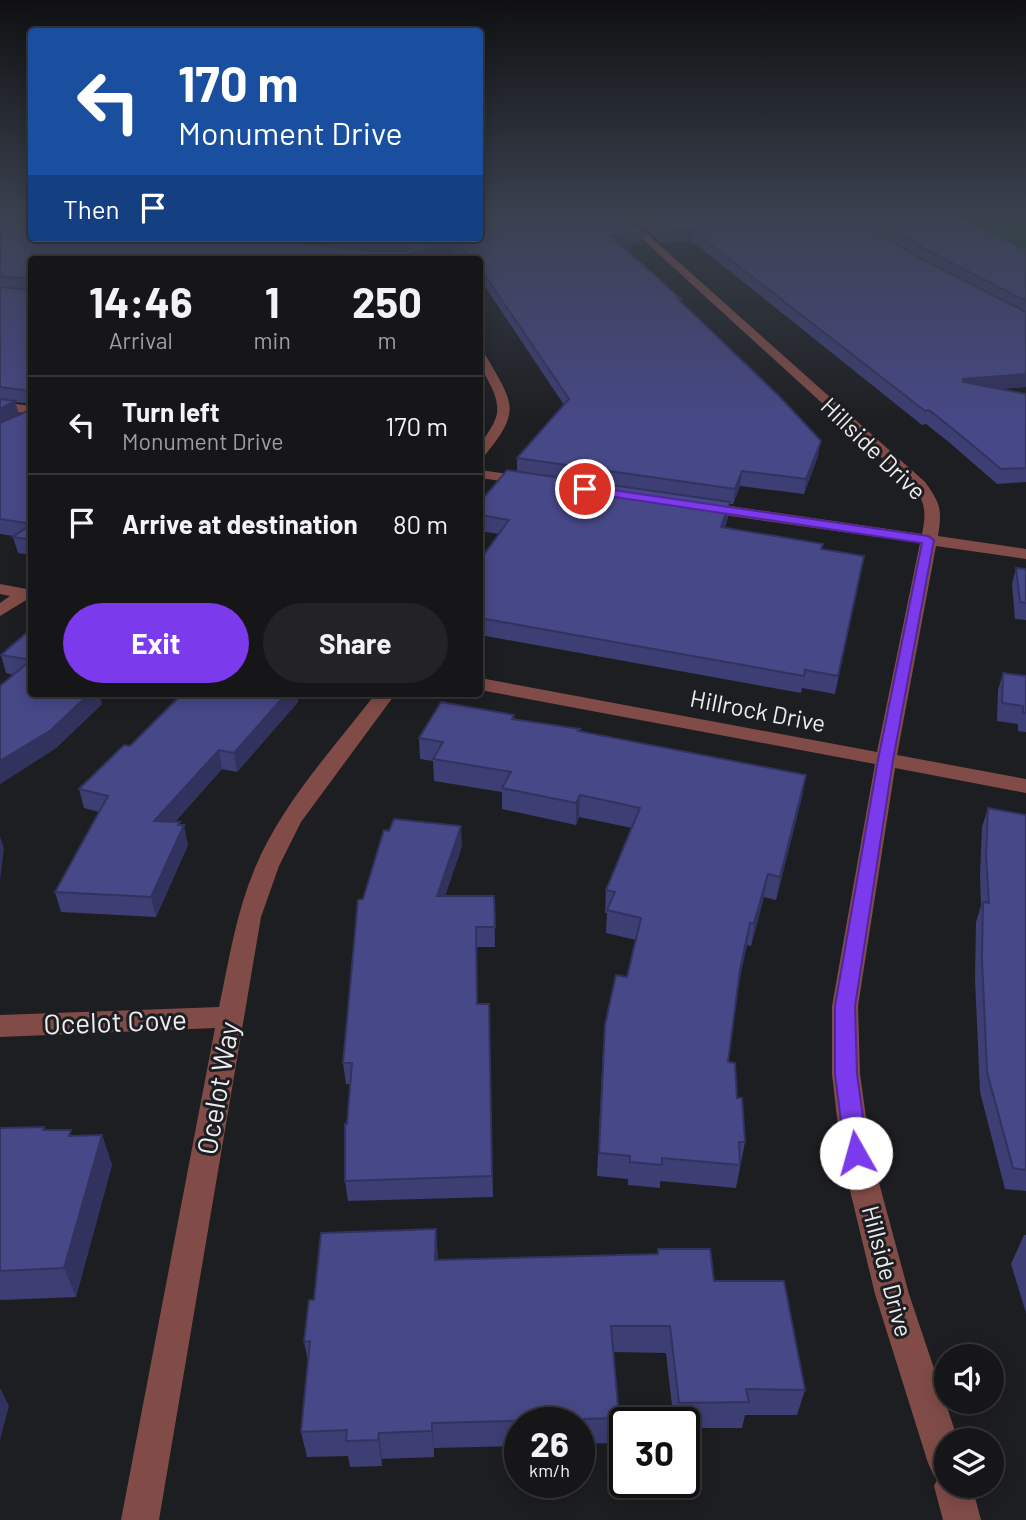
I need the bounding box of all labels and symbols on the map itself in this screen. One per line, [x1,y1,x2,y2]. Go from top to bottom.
street label: Hillside Drive [815,391,933,505]
pin [555,459,615,519]
street label: Hillrock Drive [688,683,828,737]
street label: Ocelot Cove [43,1002,187,1040]
street label: Ocelot Way [189,1019,245,1157]
position arrow [819,1116,893,1190]
street label: Hillside Drive [857,1202,919,1340]
speed limit sign: 30 [609,1407,700,1498]

